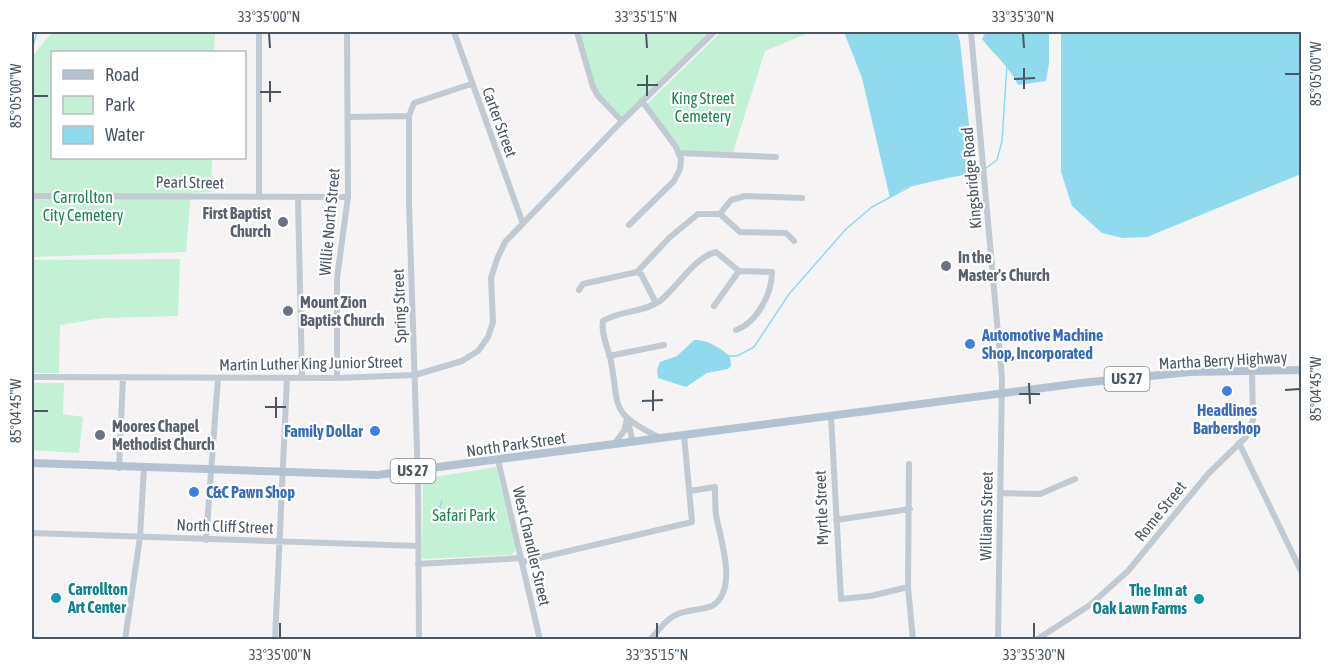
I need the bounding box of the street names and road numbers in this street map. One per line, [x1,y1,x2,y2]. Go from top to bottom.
street label: Carter Street [479,85,521,160]
street label: Kingsbridge Road [958,126,985,230]
street label: Willie North Street [315,167,343,277]
street label: Pearl Street [156,172,225,192]
street label: Spring Street [389,268,410,344]
street label: Martha Berry Highway [1158,348,1288,373]
street label: Martin Luther King Junior Street [219,352,403,375]
road number: US 27 [1104,367,1150,391]
street label: North Park Street [465,428,567,460]
road number: US 27 [390,459,436,483]
street label: Myrtle Street [811,470,832,546]
street label: Williams Street [976,471,996,561]
street label: Rome Street [1130,477,1190,544]
street label: West Chandler Street [510,485,555,608]
street label: North Cliff Street [176,515,274,537]

